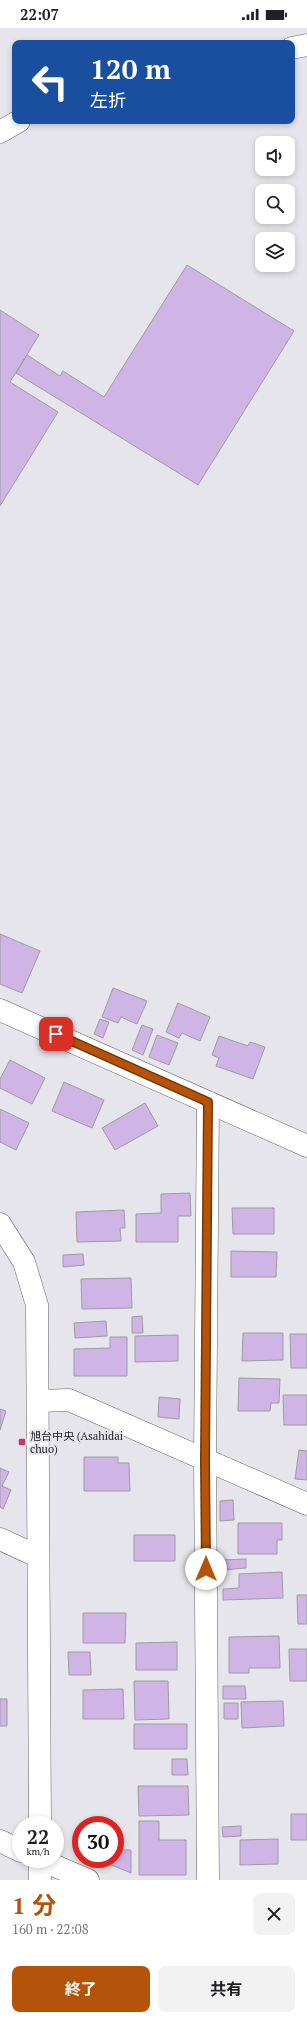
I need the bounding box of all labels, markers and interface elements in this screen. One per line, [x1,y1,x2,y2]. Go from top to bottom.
text: 22:07 [20,4,59,24]
text: 120 m [90,50,171,87]
icon: left [24,56,76,108]
text: 左折 [90,88,126,112]
map controls [255,136,295,272]
button: sound [255,136,295,176]
button: search [255,184,295,224]
button: layers [255,232,295,272]
pin [39,1017,73,1051]
icon: arrive [45,1023,67,1045]
place label: 旭台中央 (Asahidai chuo) [30,1429,123,1456]
marker: 旭台中央 (Asahidai chuo) [17,1437,27,1447]
position arrow [185,1548,227,1590]
speed limit sign: 30 [72,1816,124,1868]
text: 22 [27,1823,49,1850]
text: km/h [26,1845,50,1858]
text: 1 分 [12,1889,56,1921]
button: close [253,1893,295,1935]
text: 160 m · 22:08 [12,1920,89,1938]
button: 終了 [12,1966,150,2012]
button: 共有 [158,1966,295,2012]

